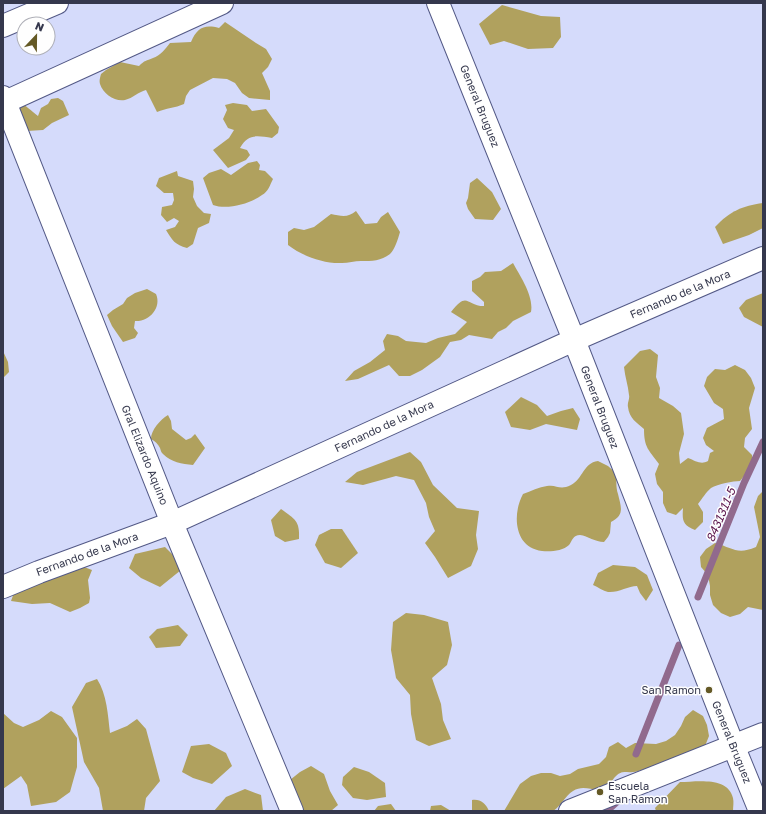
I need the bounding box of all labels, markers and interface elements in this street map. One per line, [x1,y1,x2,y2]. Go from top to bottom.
north arrow [16,16,56,56]
text: N [34,19,46,34]
street label: General Bruguez [458,63,503,149]
street label: Fernando de la Mora [628,266,732,321]
street label: General Bruguez [579,364,622,450]
street label: Fernando de la Mora [332,397,435,454]
street label: Gral Elizardo Aquino [119,403,172,507]
water label: 8431311-5 [702,484,739,544]
street label: Fernando de la Mora [34,529,140,578]
place label: San Ramon [642,683,701,696]
marker: San Ramon [704,685,714,695]
street label: General Bruguez [710,699,755,785]
place label: Escuela San Ramon [608,779,667,805]
marker: Escuela San Ramon [595,787,605,797]

